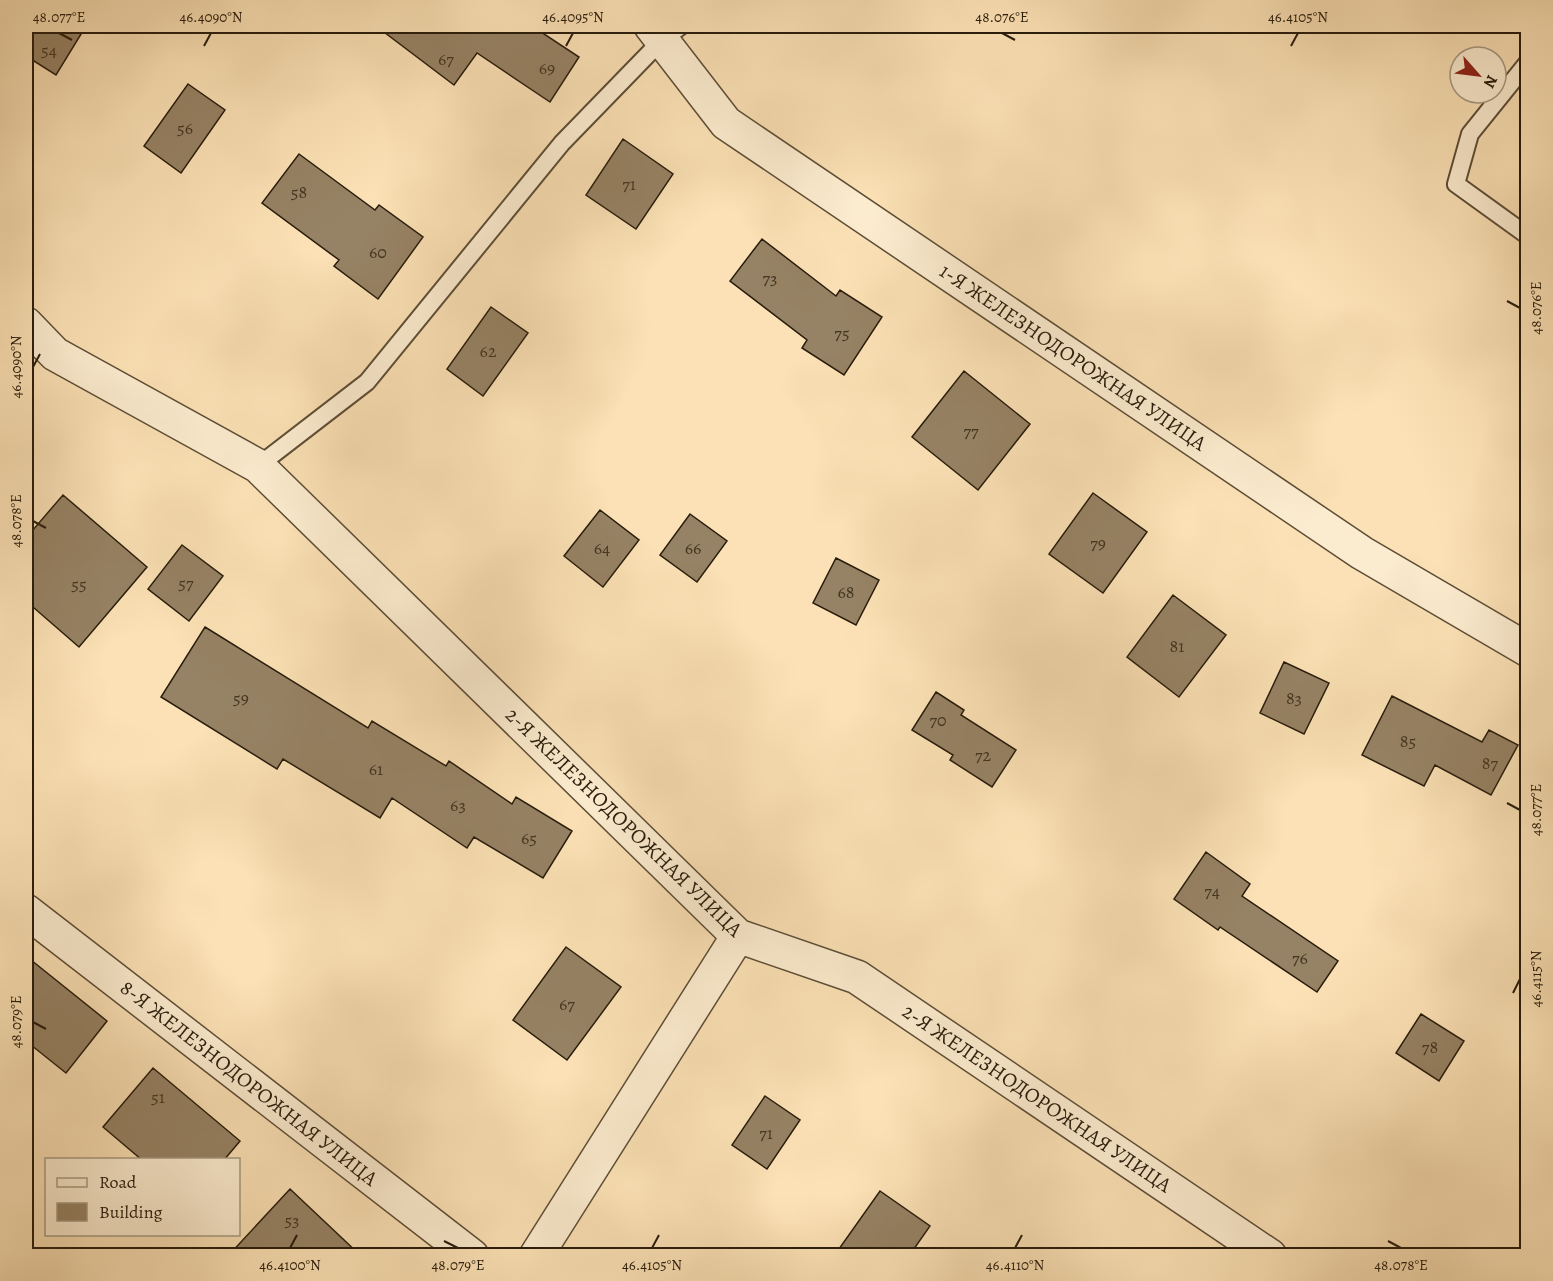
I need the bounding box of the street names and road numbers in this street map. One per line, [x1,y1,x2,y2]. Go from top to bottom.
street label: 1-Я ЖЕЛЕЗНОДОРОЖНАЯ УЛИЦА [934,257,1213,457]
street label: 2-Я ЖЕЛЕЗНОДОРОЖНАЯ УЛИЦА [499,701,749,943]
street label: 8-Я ЖЕЛЕЗНОДОРОЖНАЯ УЛИЦА [115,974,384,1193]
street label: 2-Я ЖЕЛЕЗНОДОРОЖНАЯ УЛИЦА [897,997,1178,1199]

